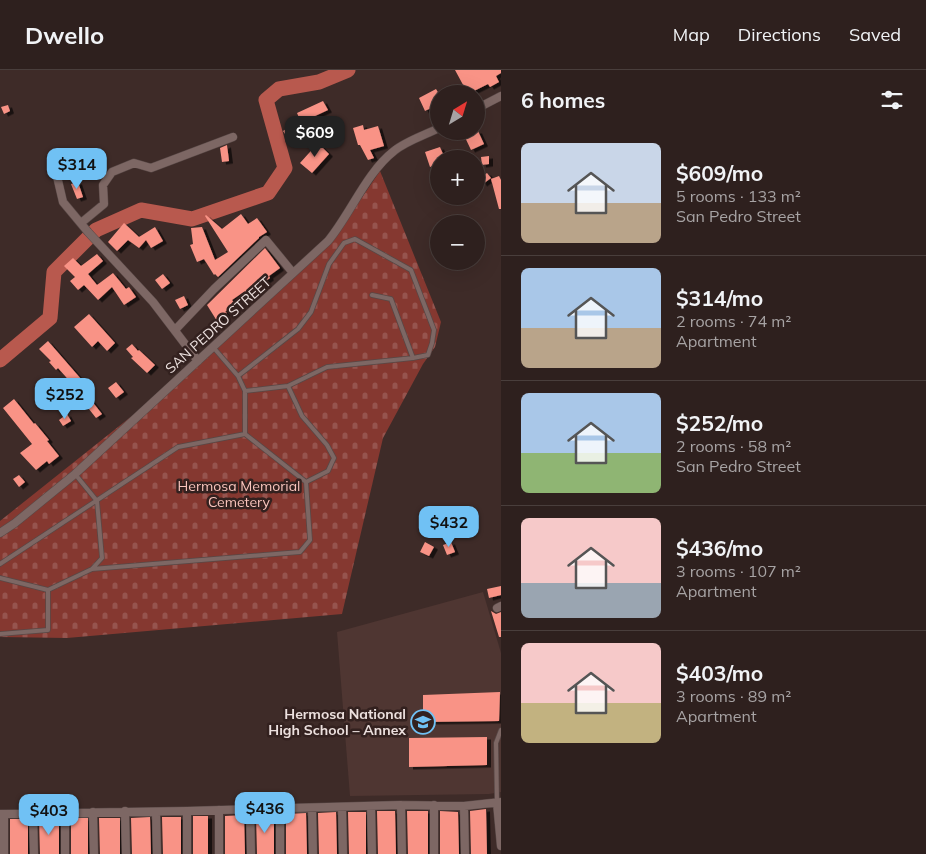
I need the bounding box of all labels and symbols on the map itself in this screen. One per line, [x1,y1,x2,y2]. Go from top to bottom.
north arrow [430,85,485,140]
pin: $609 [285,116,345,158]
pin: $314 [47,148,107,190]
street label: SAN PEDRO STREET [161,272,275,377]
pin: $252 [35,378,95,420]
park label: Hermosa Memorial Cemetery [178,477,300,511]
pin: $432 [419,506,479,548]
place label: Hermosa National High School – Annex [268,705,406,739]
school or university icon: Hermosa National High School – Annex [410,709,436,735]
pin: $436 [235,792,295,834]
pin: $403 [19,794,79,836]

